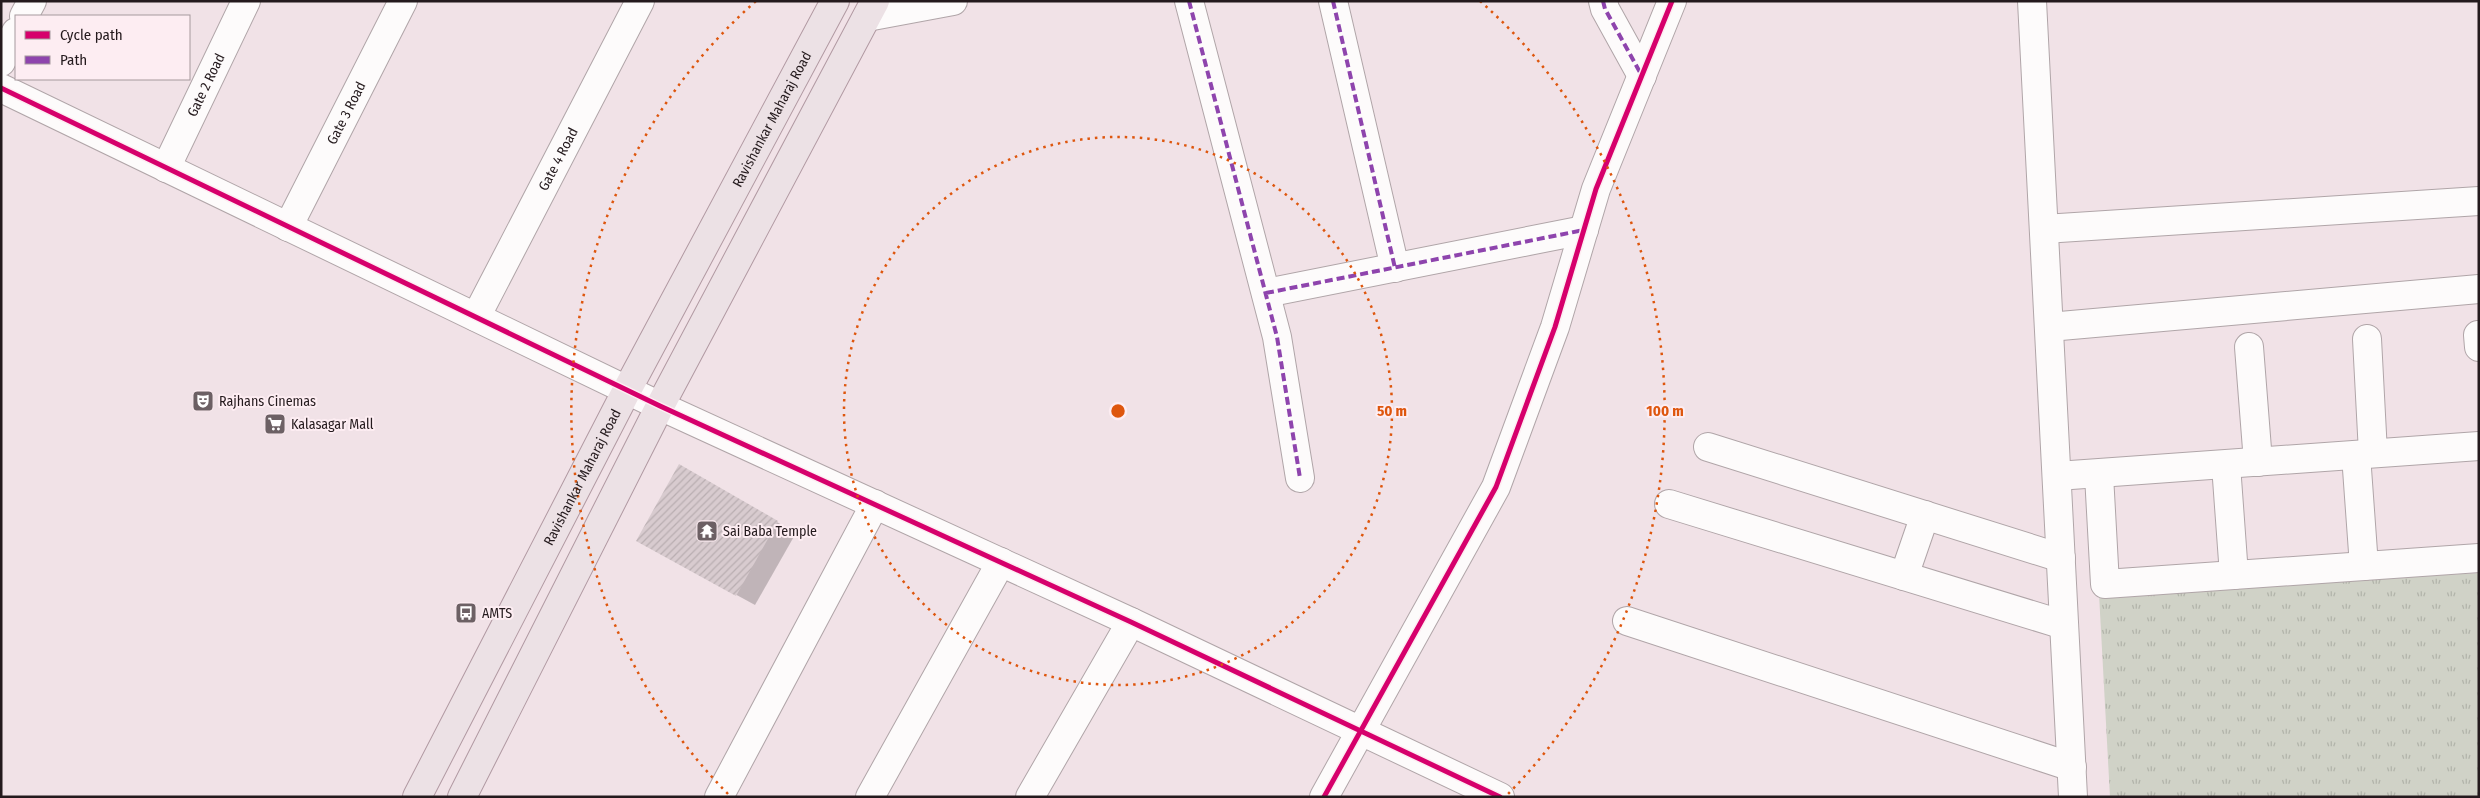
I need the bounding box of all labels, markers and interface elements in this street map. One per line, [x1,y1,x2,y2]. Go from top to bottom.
legend [15,15,190,80]
text: Cycle path [60,26,123,44]
street label: Ravishankar Maharaj Road [729,49,815,190]
text: Path [60,51,87,69]
street label: Gate 2 Road [183,51,228,119]
street label: Gate 3 Road [323,79,369,147]
street label: Gate 4 Road [535,125,581,193]
theatre icon: Rajhans Cinemas [191,389,215,413]
place label: Rajhans Cinemas [219,393,316,410]
centre of rings [1109,402,1127,420]
text: 50 m [1377,402,1407,420]
text: 100 m [1646,402,1684,420]
street label: Ravishankar Maharaj Road [540,406,624,548]
supermarket icon: Kalasagar Mall [263,412,287,436]
place label: Kalasagar Mall [291,416,374,433]
temple icon: Sai Baba Temple [695,519,719,543]
place label: Sai Baba Temple [723,523,817,540]
bus stop icon: AMTS [454,601,478,625]
place label: AMTS [482,605,512,622]

